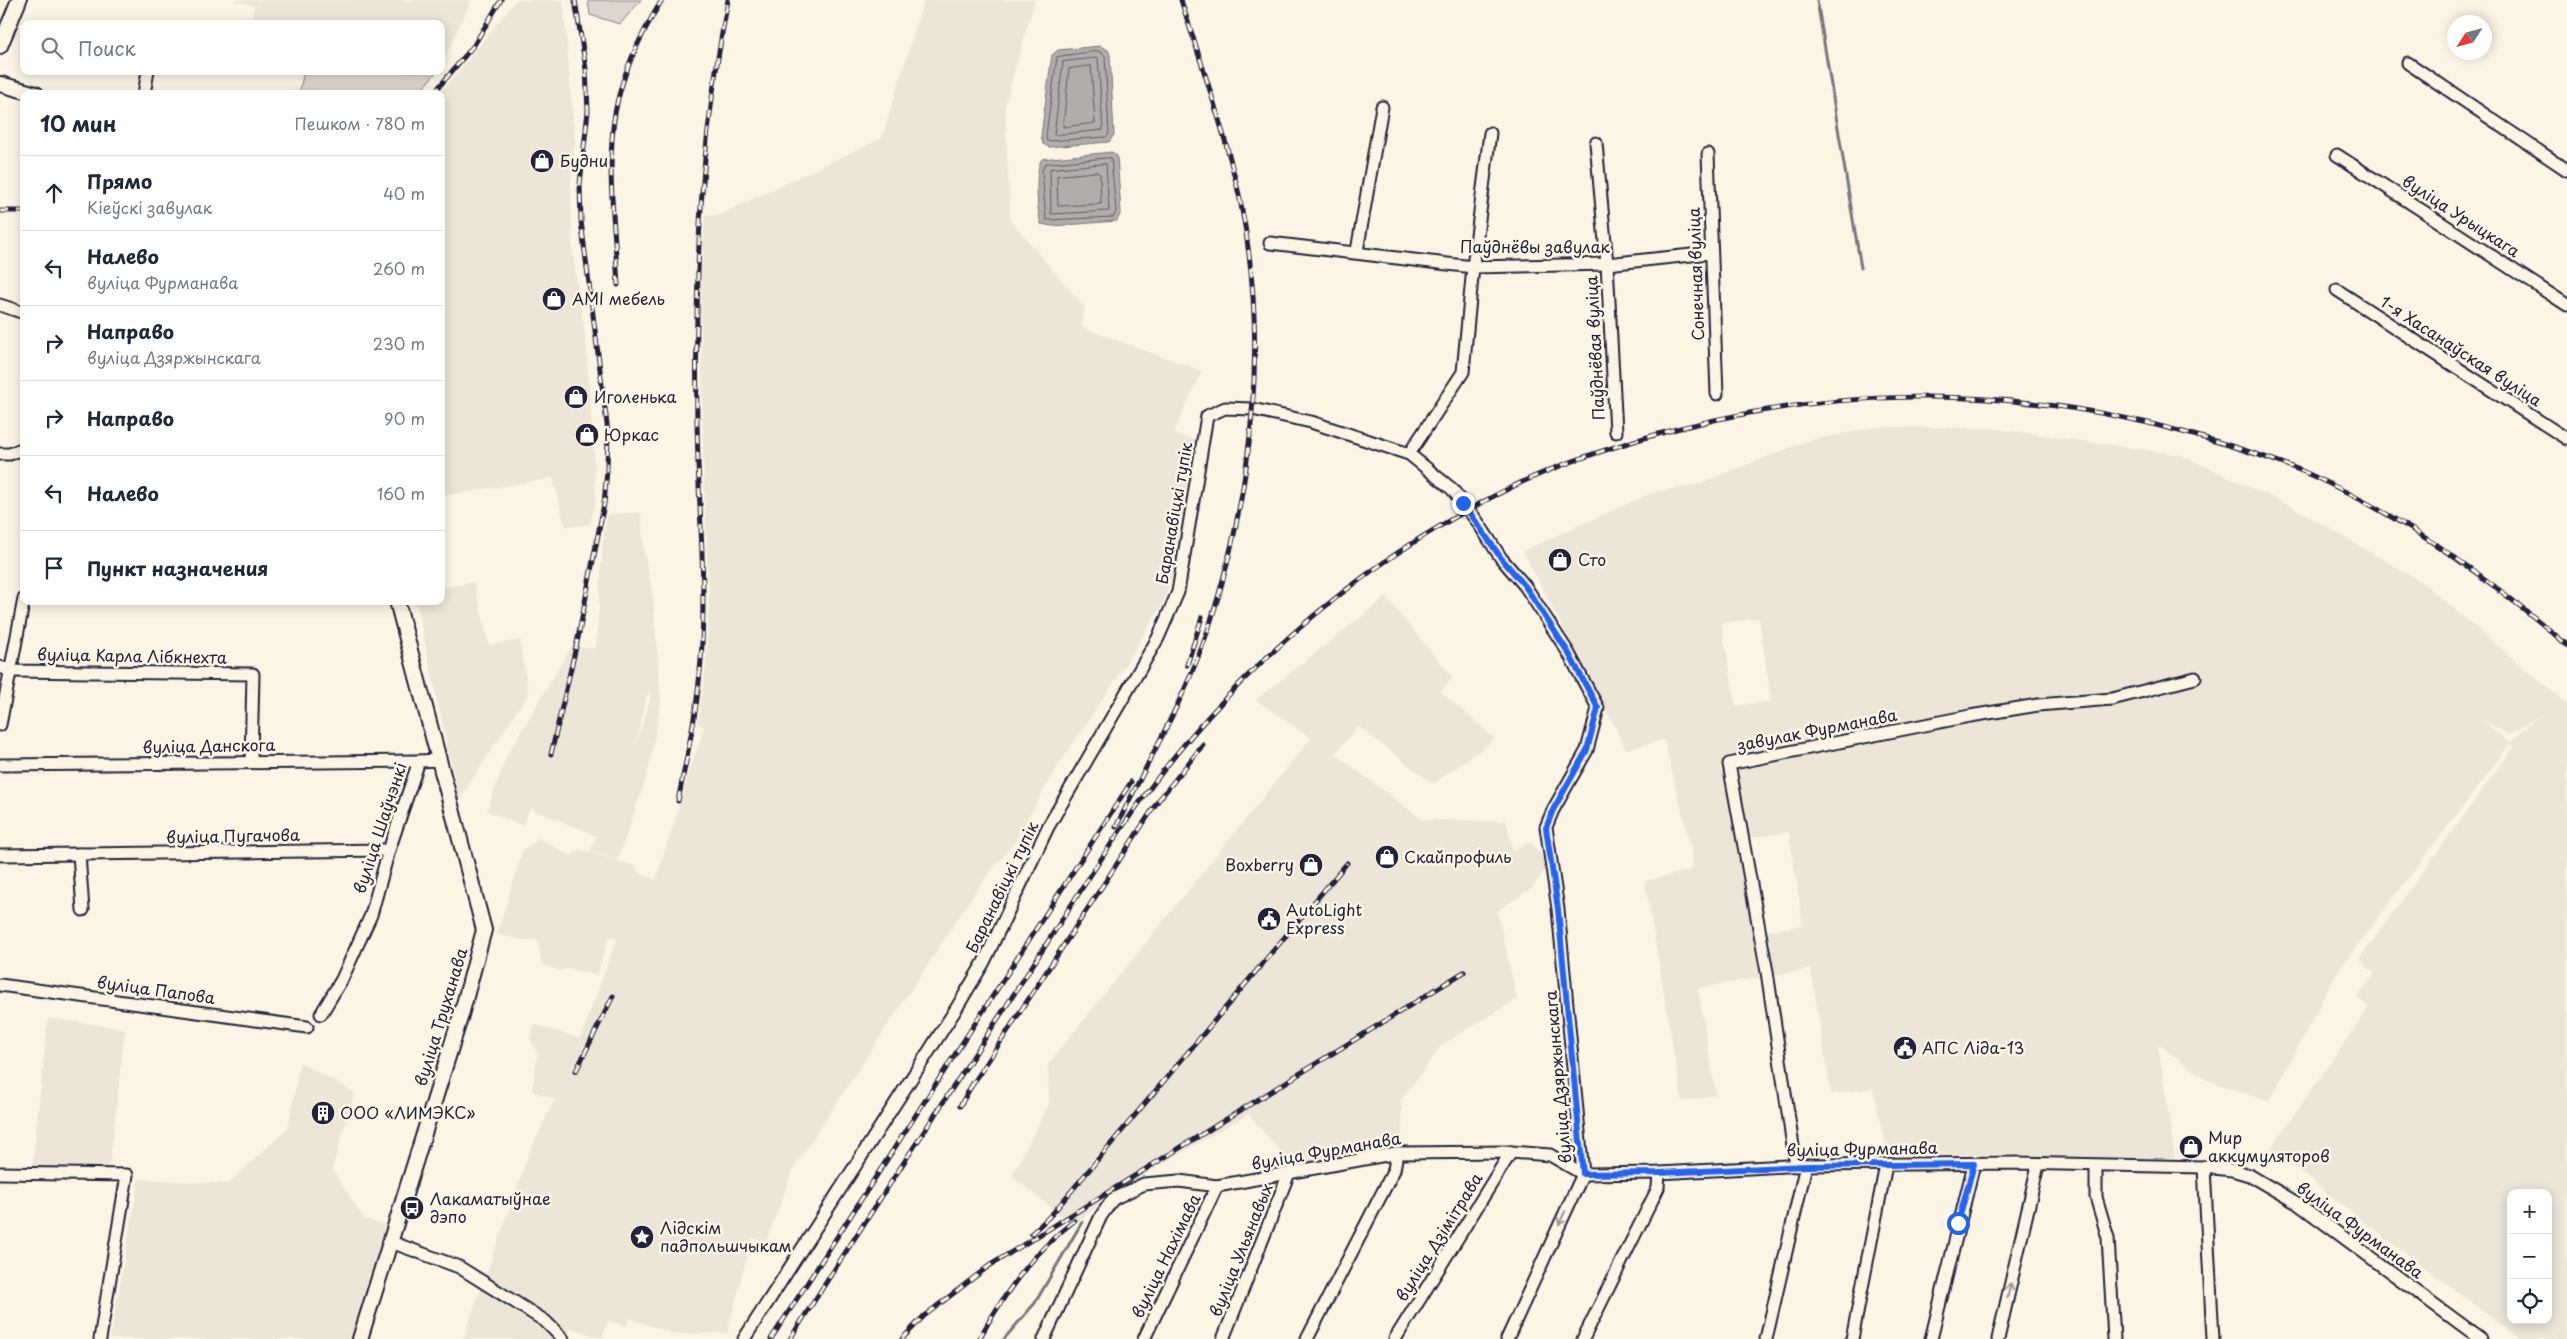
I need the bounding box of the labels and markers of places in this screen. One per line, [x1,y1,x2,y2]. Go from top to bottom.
shop icon: Будни [529,148,555,174]
place label: Будни [560,148,608,172]
shop icon: AMI мебель [541,286,567,312]
place label: AMI мебель [572,286,665,310]
shop icon: Иголенька [563,384,589,410]
place label: Иголенька [594,384,676,408]
shop icon: Юркас [574,422,600,448]
place label: Юркас [604,422,659,446]
shop icon: Сто [1547,547,1573,573]
place label: Сто [1578,547,1606,571]
shop icon: Скайпрофиль [1374,844,1400,870]
place label: Скайпрофиль [1404,844,1511,868]
place label: Boxberry [1225,852,1294,876]
shop icon: Boxberry [1298,852,1324,878]
place label: AutoLight Express [1286,897,1363,939]
public building icon: AutoLight Express [1256,906,1282,932]
public building icon: АПС Ліда-13 [1892,1035,1918,1061]
place label: АПС Ліда-13 [1922,1035,2024,1059]
building icon: ООО «ЛИМЭКС» [310,1100,336,1126]
place label: ООО «ЛИМЭКС» [340,1100,476,1124]
place label: Мир аккумуляторов [2208,1125,2330,1167]
shop icon: Мир аккумуляторов [2178,1134,2204,1160]
place label: Лакаматыўнае дэпо [430,1186,550,1228]
bus stop icon: Лакаматыўнае дэпо [399,1195,425,1221]
place label: Лідскім падпольшчыкам [660,1215,792,1257]
place icon: Лідскім падпольшчыкам [629,1224,655,1250]

